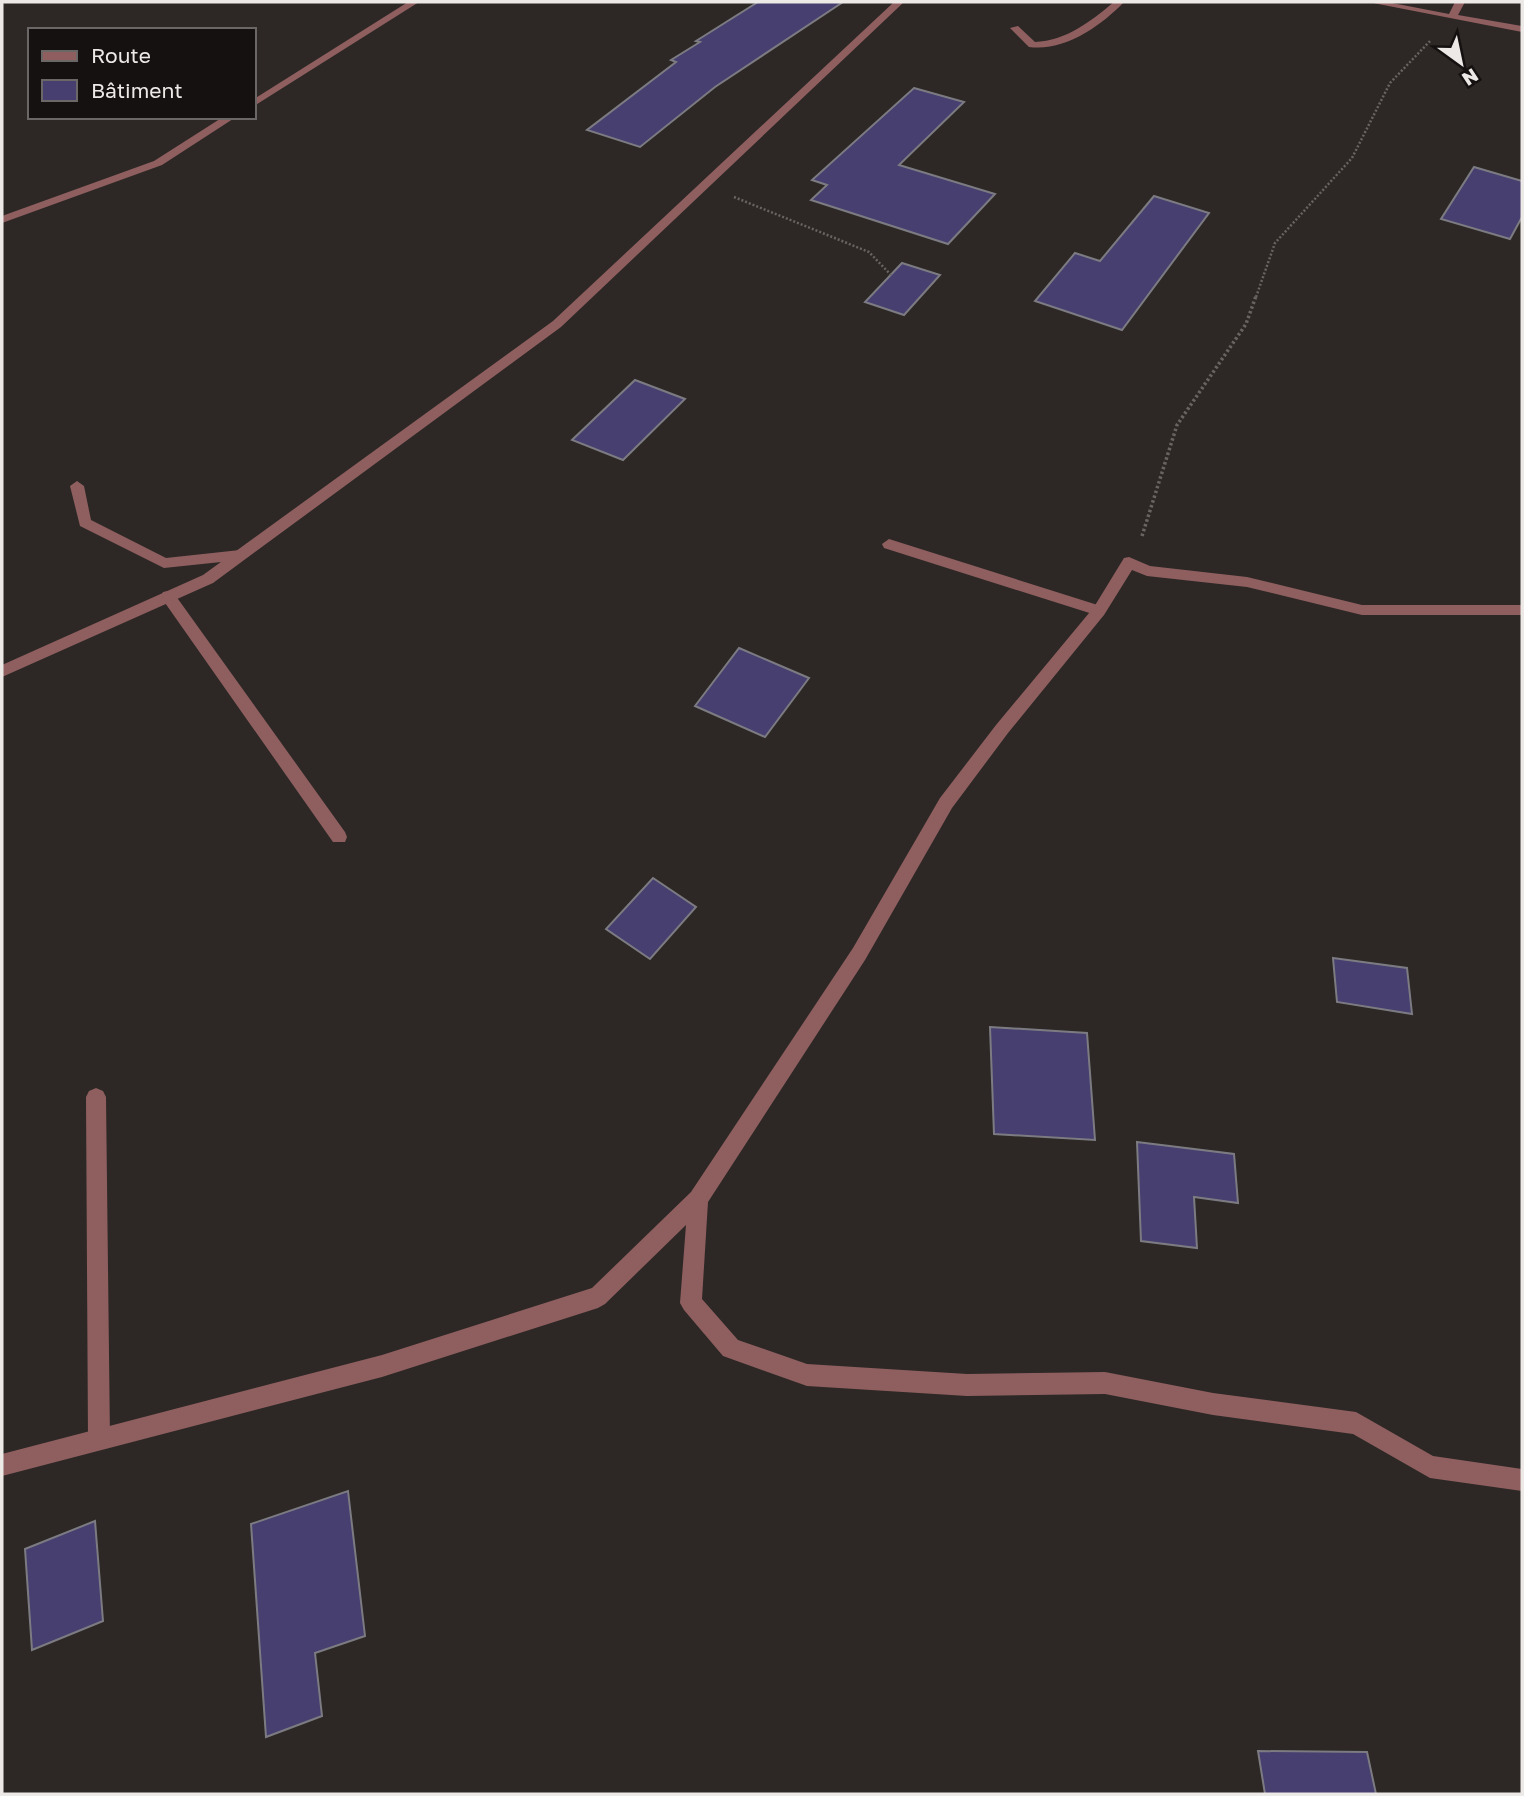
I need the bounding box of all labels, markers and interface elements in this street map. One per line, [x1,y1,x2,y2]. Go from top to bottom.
legend [28,28,256,119]
north arrow [1426,28,1496,98]
text: Route [91,42,151,68]
text: N [1458,64,1483,91]
text: Bâtiment [91,77,183,103]

